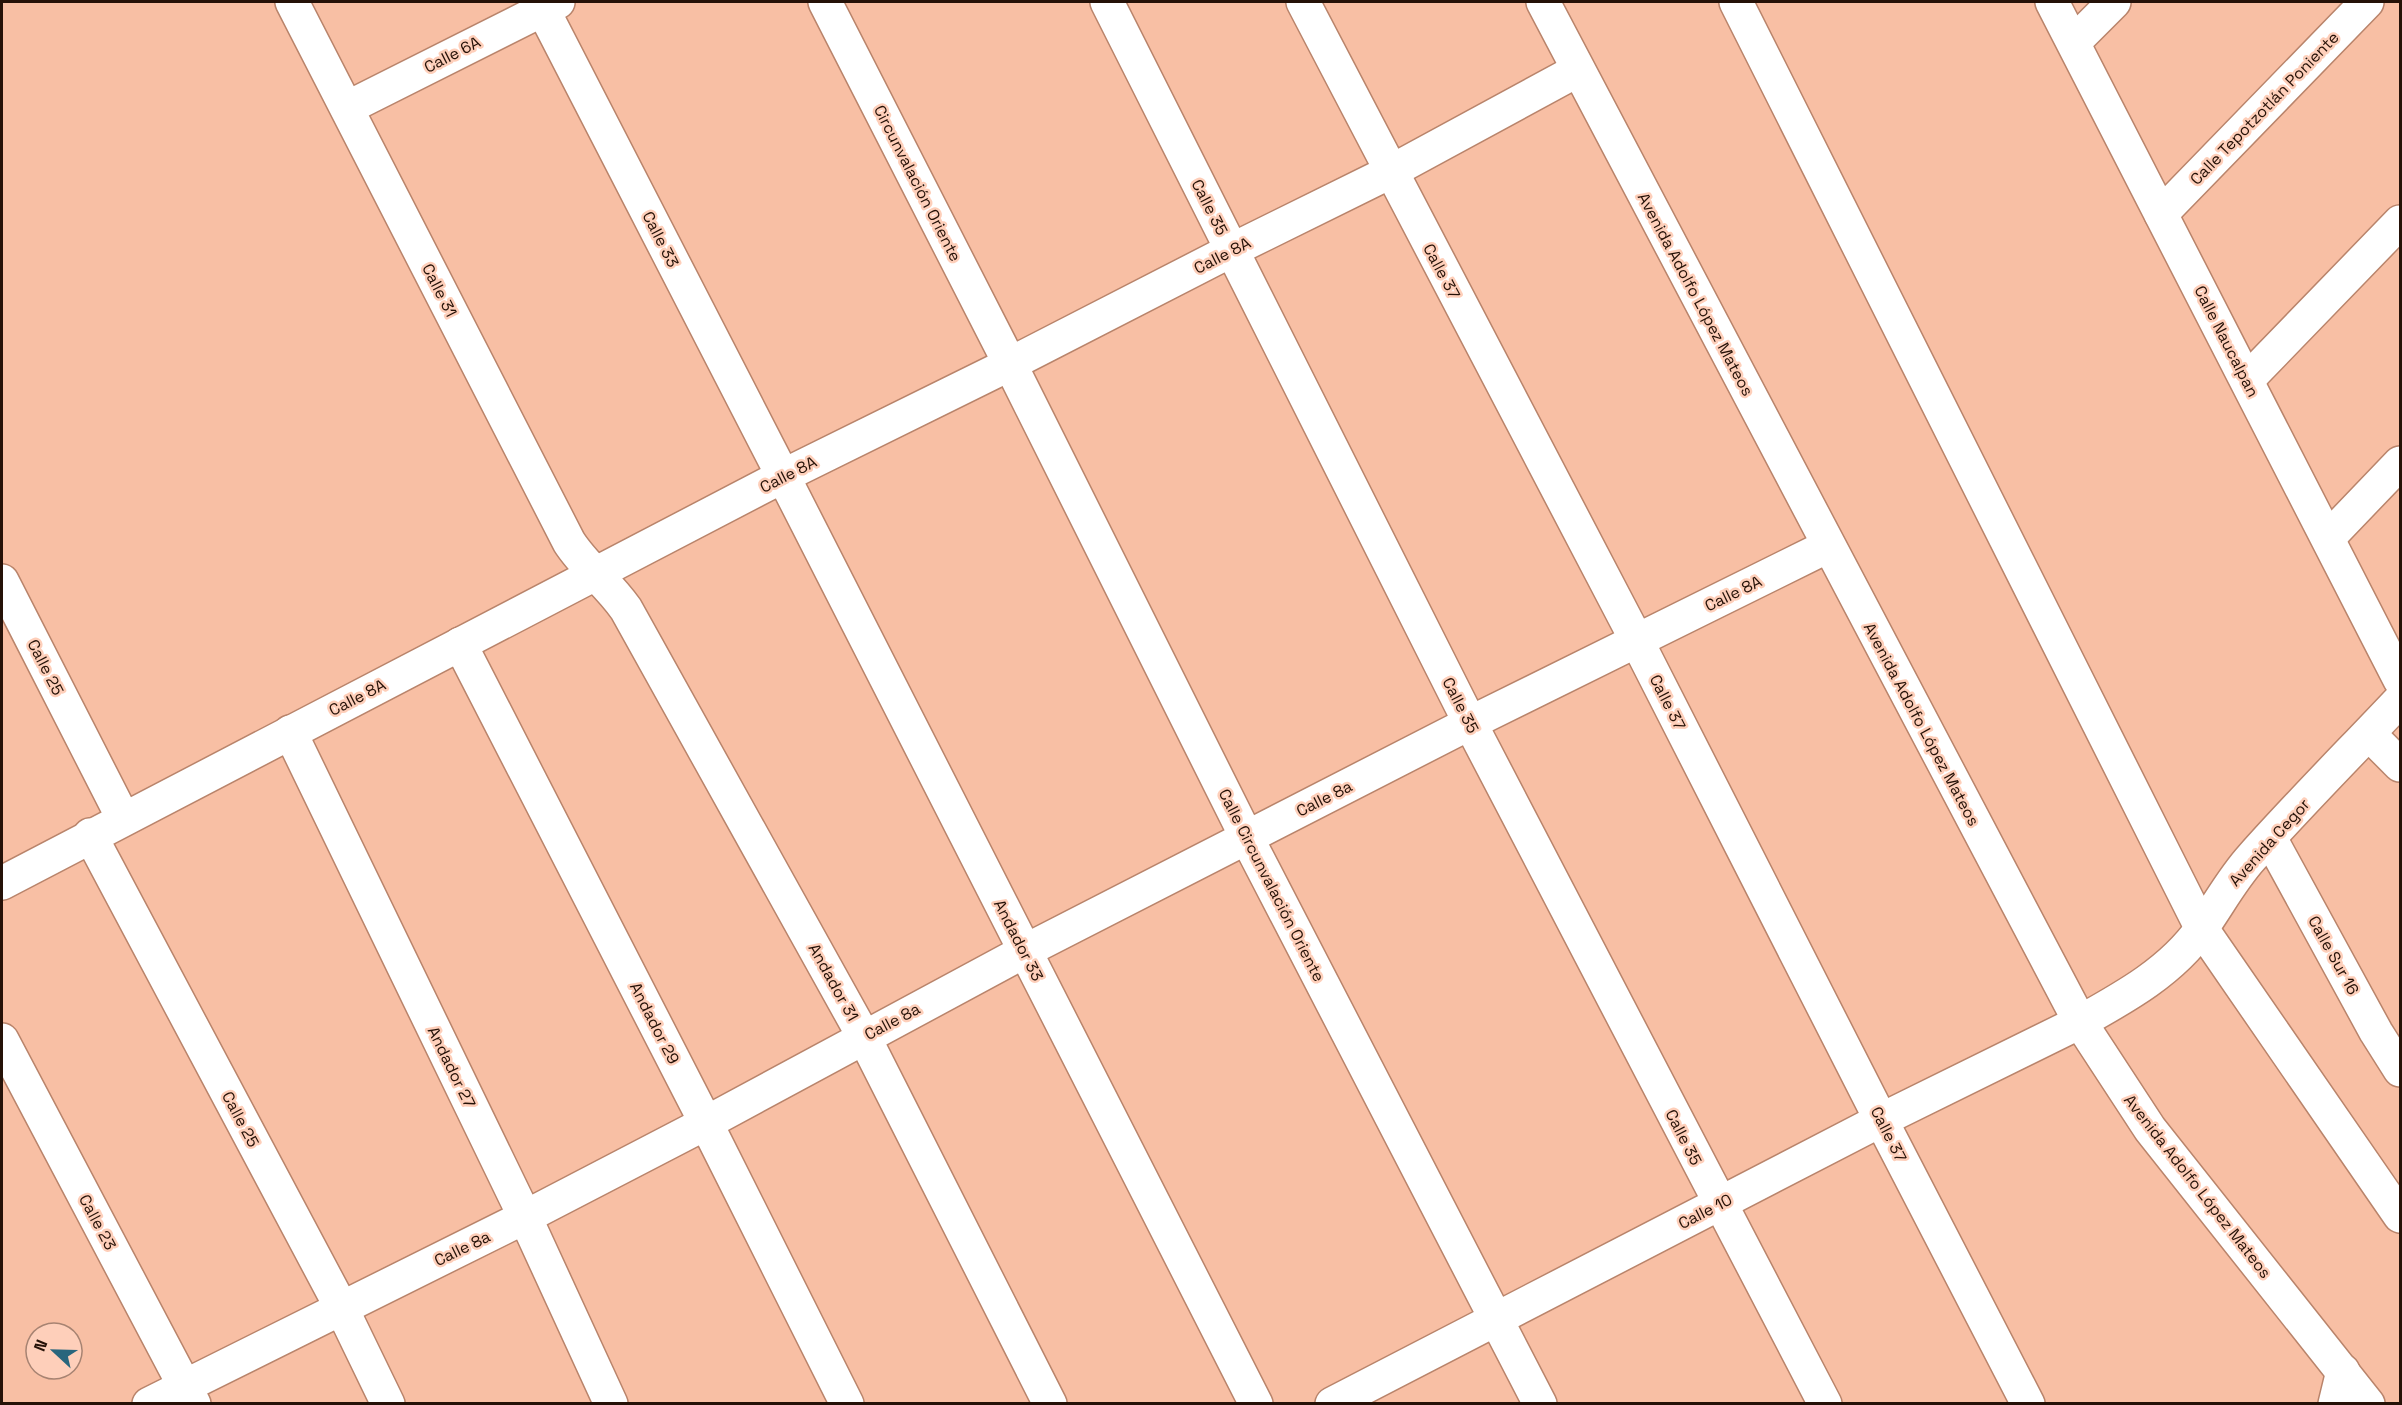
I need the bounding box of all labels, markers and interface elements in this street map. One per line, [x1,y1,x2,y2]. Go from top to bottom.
street label: Calle Tepotzotlán Poniente [2185,27,2343,190]
street label: Calle 6A [420,31,484,78]
street label: Circunvalación Oriente [869,101,966,265]
street label: Calle 35 [1187,176,1233,239]
street label: Avenida Adolfo López Mateos [1633,189,1758,400]
street label: Calle 33 [638,208,684,271]
street label: Calle 8A [1190,232,1254,279]
street label: Calle 37 [1418,240,1465,302]
street label: Calle 31 [417,260,462,320]
street label: Calle Naucalpan [2189,282,2264,400]
street label: Calle 8A [756,451,820,498]
street label: Calle 8A [1701,571,1765,616]
street label: Avenida Adolfo López Mateos [1859,619,1984,830]
street label: Calle 25 [23,636,69,699]
street label: Calle 37 [1645,671,1690,734]
street label: Calle 8A [325,674,389,721]
street label: Calle 35 [1438,674,1484,737]
street label: Calle 8a [1293,775,1356,821]
street label: Calle Circunvalación Oriente [1214,785,1329,985]
street label: Avenida Cegor [2224,794,2314,891]
street label: Andador 33 [989,896,1048,985]
street label: Calle Sur 16 [2303,912,2364,998]
street label: Andador 31 [804,940,864,1025]
street label: Andador 29 [625,979,684,1068]
street label: Calle 8a [861,998,924,1045]
street label: Andador 27 [423,1023,480,1111]
street label: Calle 25 [217,1088,264,1151]
street label: Avenida Adolfo López Mateos [2119,1090,2276,1282]
street label: Calle 37 [1866,1103,1911,1166]
street label: Calle 35 [1661,1106,1707,1169]
street label: Calle 10 [1675,1189,1736,1234]
street label: Calle 23 [74,1191,121,1254]
street label: Calle 8a [431,1226,494,1271]
north arrow [24,1321,84,1381]
text: N [29,1337,52,1354]

